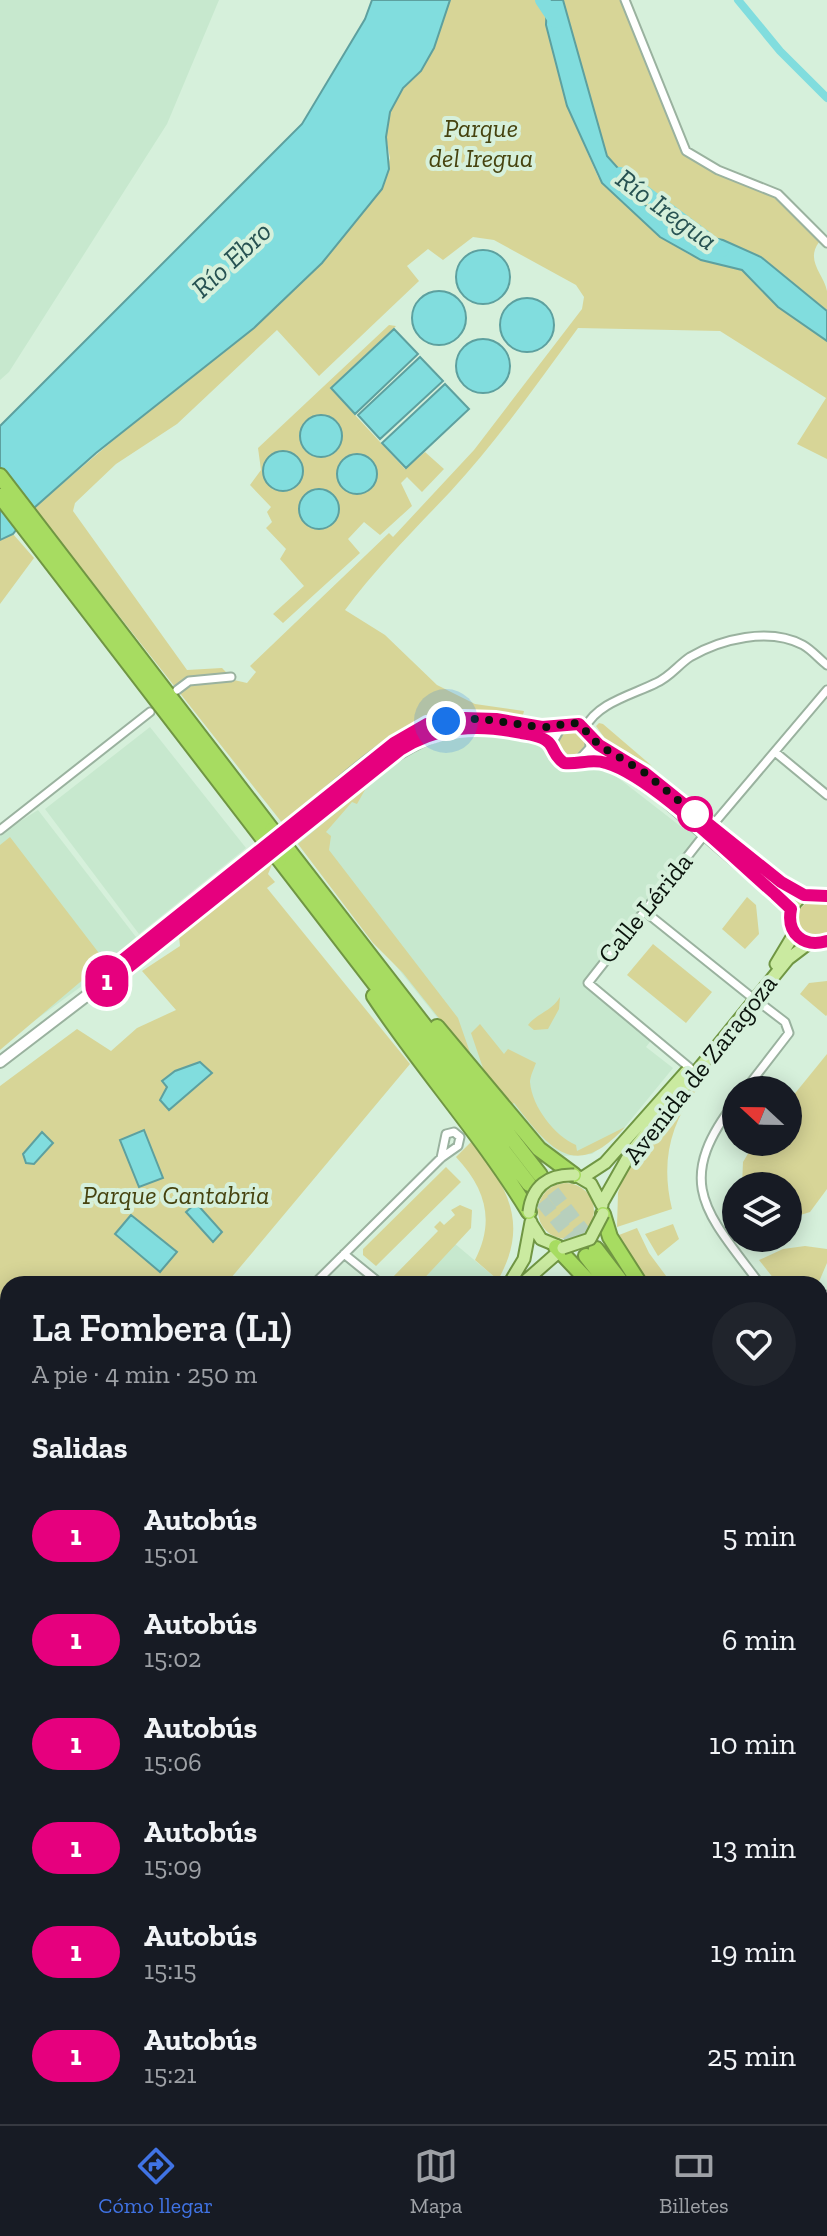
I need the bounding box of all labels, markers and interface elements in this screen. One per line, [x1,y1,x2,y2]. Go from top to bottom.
park label: Parque del Iregua [429,112,533,174]
water label: Río Iregua [610,162,724,257]
water label: Río Ebro [185,214,278,304]
your location [426,701,466,741]
unlabelled marker [678,797,712,831]
street label: Calle Lérida [591,846,699,970]
line badge: 1 [81,955,133,1007]
text: 1 [101,964,113,997]
street label: Avenida de Zaragoza [616,968,784,1170]
north arrow [722,1076,802,1156]
map controls [722,1076,802,1252]
button: layers [722,1172,802,1252]
park label: Parque Cantabria [83,1179,269,1211]
button: heart [712,1302,796,1386]
text: La Fombera (L1) [32,1305,292,1351]
text: A pie · 4 min · 250 m [32,1358,257,1390]
text: Salidas [32,1430,127,1466]
text: Autobús [144,1502,257,1538]
text: 5 min [722,1518,796,1554]
text: 1 [70,1519,82,1552]
text: 15:01 [144,1538,198,1570]
text: Autobús [144,1606,257,1642]
text: 6 min [722,1622,796,1658]
text: 1 [70,1623,82,1656]
text: 15:02 [144,1642,202,1674]
text: Autobús [144,1710,257,1746]
text: 10 min [709,1726,796,1762]
text: 1 [70,1727,82,1760]
text: 15:06 [144,1746,202,1778]
text: Autobús [144,1814,257,1850]
text: 13 min [711,1830,796,1866]
text: 1 [70,1831,82,1864]
text: 15:09 [144,1850,202,1882]
text: Autobús [144,1918,257,1954]
text: 19 min [710,1934,796,1970]
text: 1 [70,1935,82,1968]
text: 15:15 [144,1954,196,1986]
text: Autobús [144,2022,257,2058]
text: 25 min [707,2038,796,2074]
text: 1 [70,2039,82,2072]
text: 15:21 [144,2058,197,2090]
tab: Cómo llegar [98,2144,213,2219]
tab: Mapa [410,2144,462,2219]
tab: Billetes [659,2144,729,2219]

